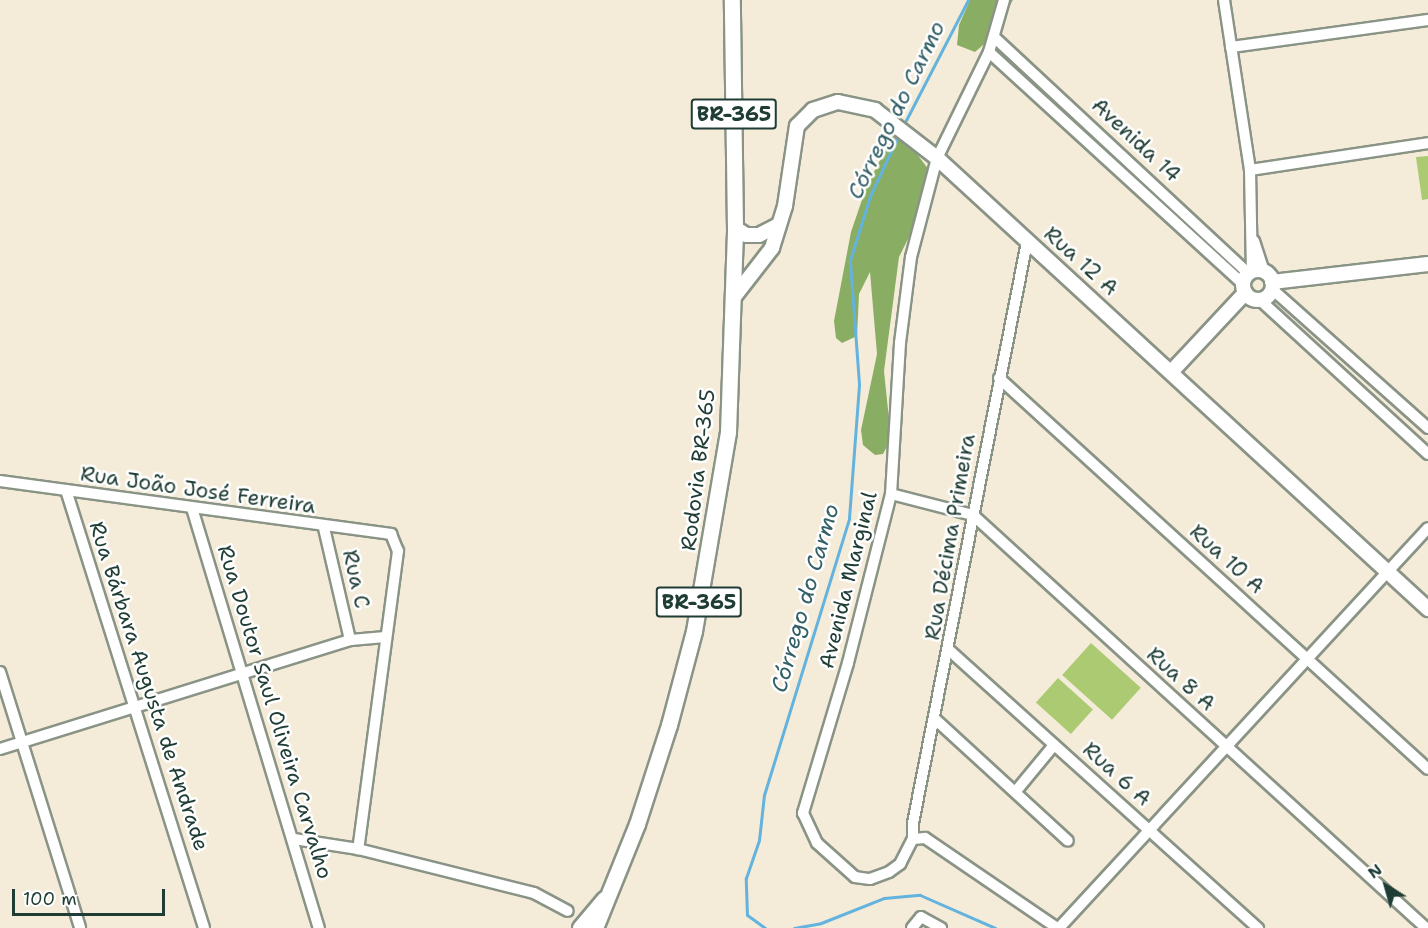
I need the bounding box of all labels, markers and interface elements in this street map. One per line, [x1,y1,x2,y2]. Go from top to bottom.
water label: Córrego do Carmo [841,17,951,203]
street label: Avenida 14 [1086,93,1186,187]
road number: BR-365 [690,97,777,131]
street label: Rua 12 A [1039,221,1123,301]
street label: Rodovia BR-365 [676,388,720,552]
street label: Rua Décima Primeira [919,432,981,642]
street label: Rua João José Ferreira [79,461,317,519]
street label: Avenida Marginal [814,489,882,671]
water label: Córrego do Carmo [765,501,845,695]
street label: Rua Bárbara Augusta de Andrade [84,518,214,854]
street label: Rua 10 A [1185,519,1269,599]
street label: Rua Doutor Saul Oliveira Carvalho [212,542,338,882]
street label: Rua C [337,547,375,611]
road number: BR-365 [656,585,742,619]
street label: Rua 8 A [1142,642,1220,716]
street label: Rua 6 A [1078,737,1156,811]
north arrow [1356,856,1416,916]
text: N [1363,859,1386,883]
scale bar [15,877,168,915]
text: 100 m [23,887,77,911]

